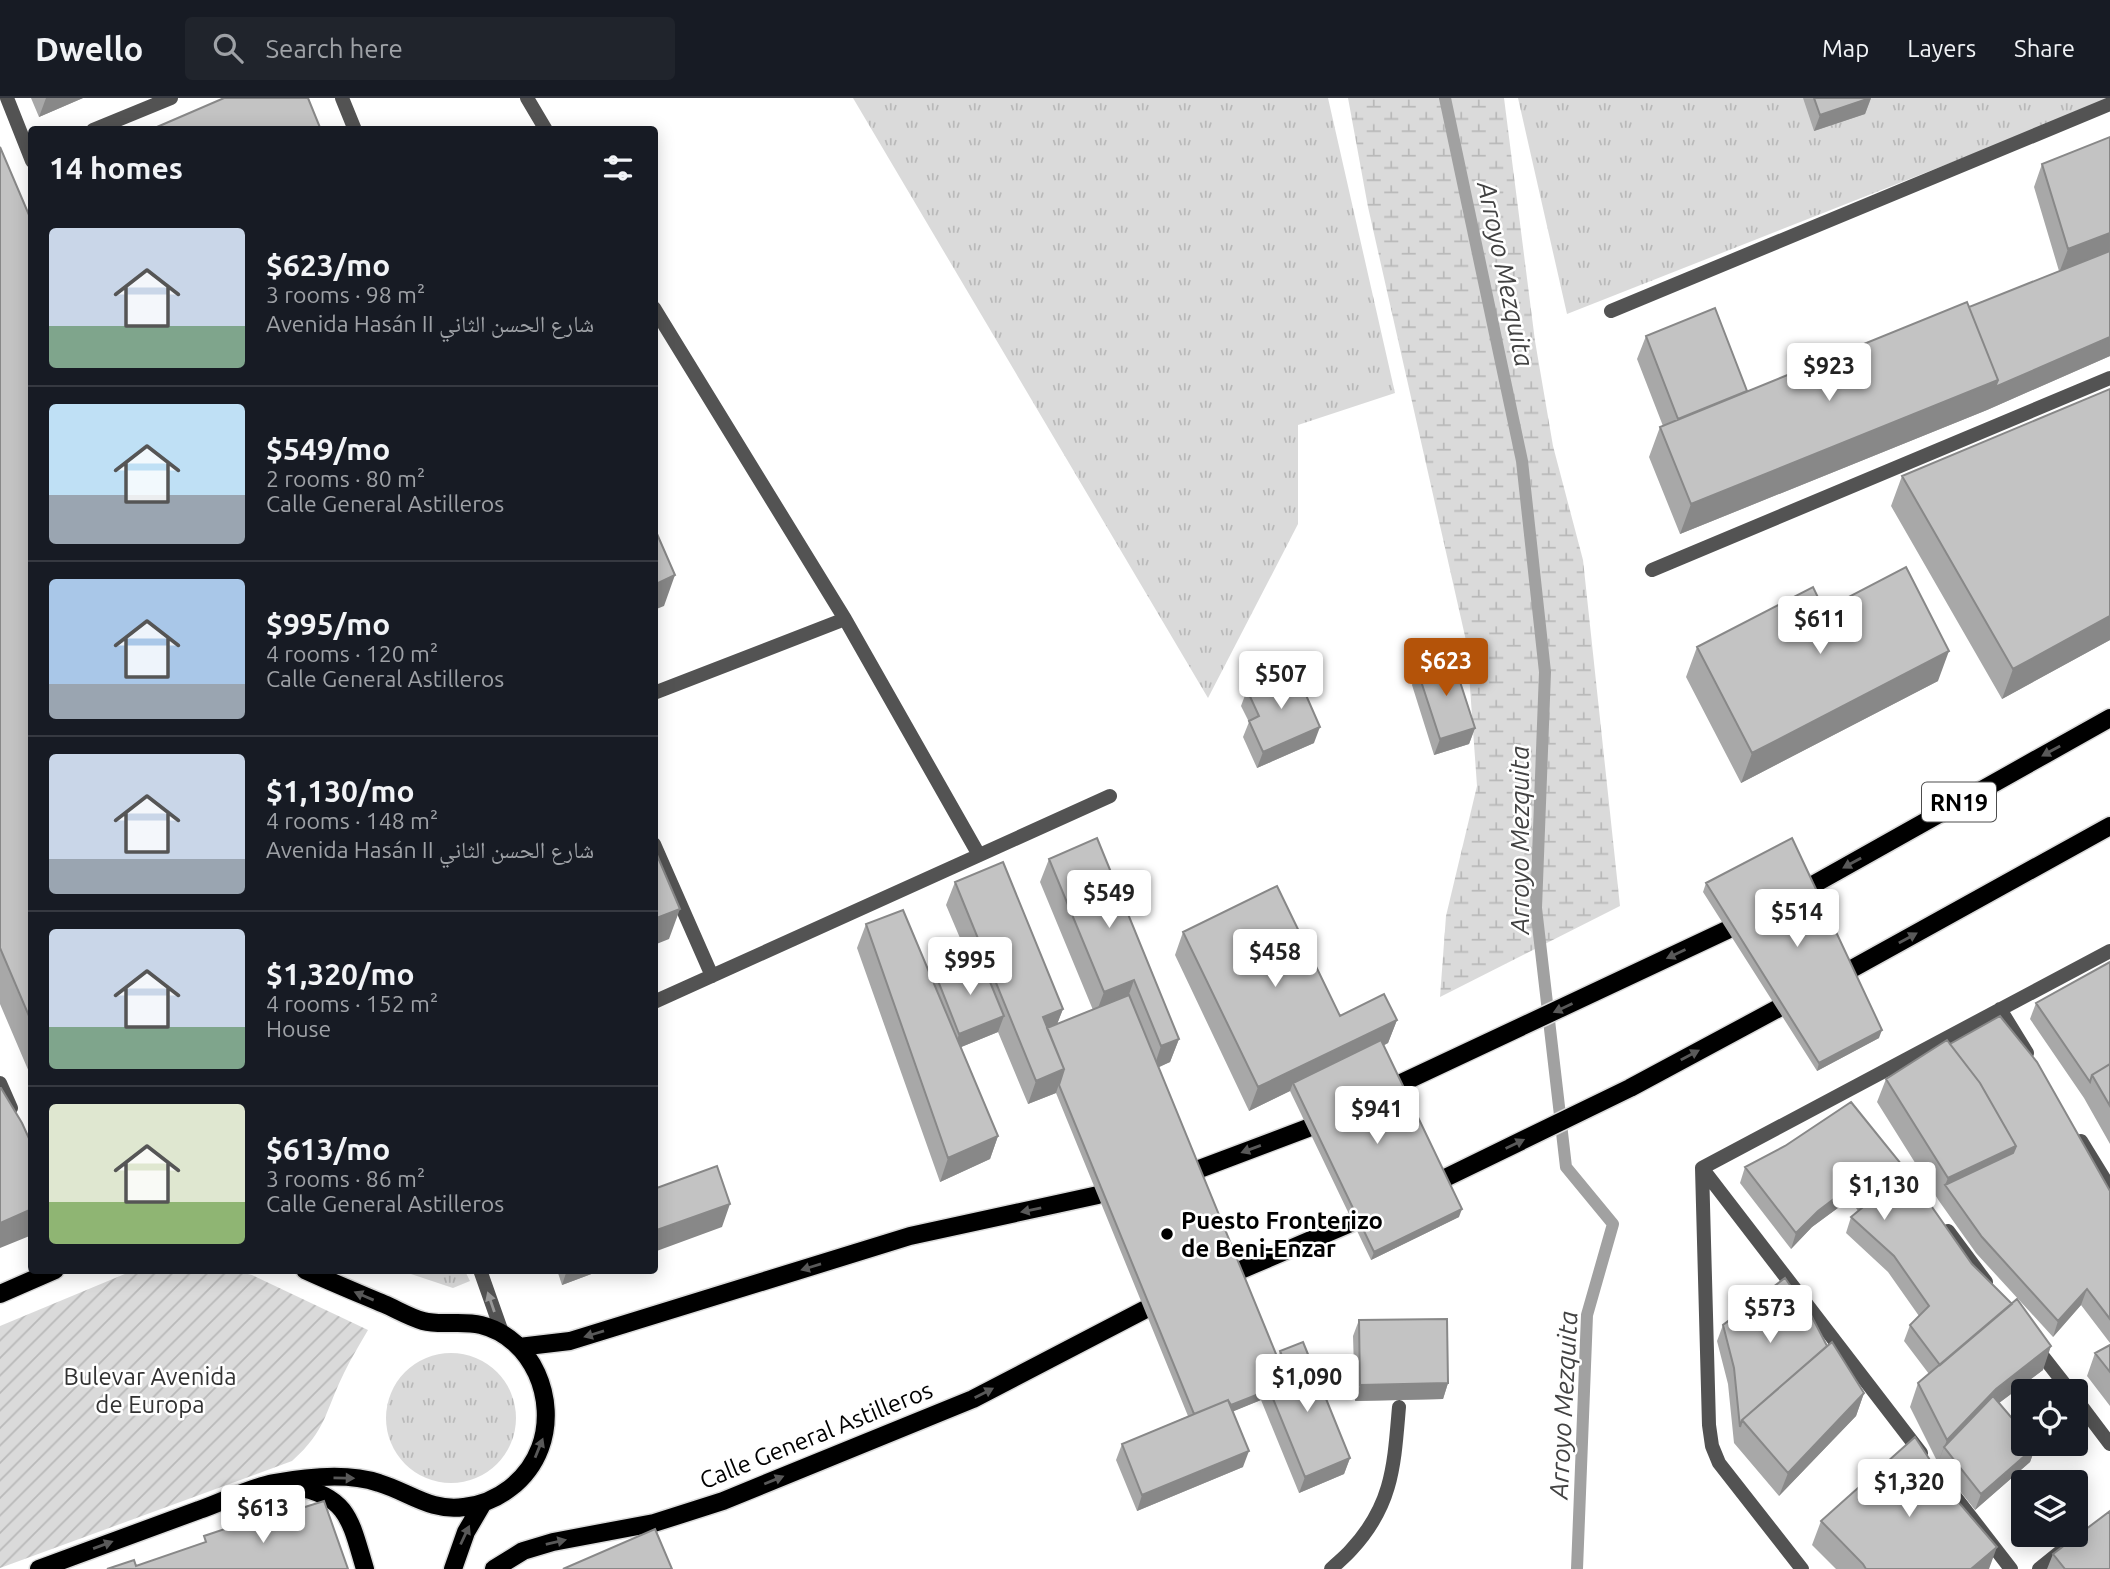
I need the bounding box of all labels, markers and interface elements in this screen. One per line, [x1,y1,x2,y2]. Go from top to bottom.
search box [185,17,675,80]
icon: search [209,29,247,67]
text: Dwello [35,30,143,67]
text: Search here [265,34,403,63]
text: Map [1822,35,1869,62]
text: Layers [1907,35,1976,62]
text: Share [2014,35,2075,62]
icon: filters [599,149,637,187]
text: 14 homes [49,151,183,185]
water label: Arroyo Mezquita [1472,177,1540,369]
text: $623/mo [266,248,390,282]
icon: home [105,256,189,340]
text: 3 rooms · 98 m² [266,282,425,307]
text: Avenida Hasán II شارع الحسن الثاني [266,311,594,336]
pin: $923 [1788,344,1870,403]
text: $923 [1803,353,1855,378]
icon: home [105,432,189,516]
text: $549/mo [266,432,390,466]
text: 2 rooms · 80 m² [266,466,425,491]
text: Calle General Astilleros [266,491,504,516]
pin: $611 [1779,596,1861,656]
text: $611 [1794,606,1846,631]
icon: home [105,607,189,691]
text: $995/mo [266,607,390,641]
pin: $623 [1405,638,1487,698]
text: 4 rooms · 120 m² [266,641,438,666]
text: $623 [1420,648,1472,673]
pin: $507 [1240,652,1322,711]
text: $507 [1255,661,1307,686]
text: Calle General Astilleros [266,666,504,691]
one-way arrow [2041,745,2060,757]
water label: Arroyo Mezquita [1505,746,1534,936]
text: $1,130/mo [266,774,415,808]
icon: home [105,782,189,866]
road number: RN19 [1922,782,1996,822]
text: 4 rooms · 148 m² [266,808,438,833]
text: Avenida Hasán II شارع الحسن الثاني [266,837,594,862]
one-way arrow [1843,857,1862,869]
pin: $549 [1068,870,1150,930]
text: $549 [1083,880,1135,905]
pin: $514 [1756,890,1838,949]
text: $514 [1771,899,1823,924]
pin: $458 [1234,930,1316,989]
one-way arrow [1898,932,1918,944]
pin: $995 [929,937,1011,997]
text: $458 [1249,939,1301,964]
text: $995 [944,947,996,972]
one-way arrow [1666,948,1686,960]
icon: home [105,957,189,1041]
text: $1,320/mo [266,957,415,991]
text: 4 rooms · 152 m² [266,991,438,1016]
one-way arrow [1553,1002,1573,1014]
text: House [266,1016,331,1041]
one-way arrow [1681,1050,1701,1062]
pin: $941 [1336,1086,1418,1146]
text: $941 [1351,1096,1403,1121]
icon: home [105,1132,189,1216]
text: $613/mo [266,1132,390,1166]
one-way arrow [1505,1138,1525,1150]
one-way arrow [1241,1144,1262,1155]
pin: $1,130 [1827,1162,1941,1222]
text: 3 rooms · 86 m² [266,1166,425,1191]
text: $1,130 [1849,1172,1919,1197]
text: Calle General Astilleros [266,1191,504,1216]
one-way arrow [1020,1205,1042,1216]
place label: Puesto Fronterizo de Beni-Enzar [1181,1207,1383,1262]
marker: Puesto Fronterizo de Beni-Enzar [1159,1226,1175,1242]
one-way arrow [801,1262,822,1273]
pin: $573 [1729,1286,1811,1345]
one-way arrow [353,1290,374,1301]
one-way arrow [486,1292,496,1313]
text: $573 [1744,1295,1796,1320]
water label: Arroyo Mezquita [1543,1310,1582,1502]
one-way arrow [583,1329,604,1339]
pin: $1,090 [1250,1354,1364,1414]
park label: Bulevar Avenida de Europa [63,1363,237,1418]
text: $1,090 [1272,1364,1342,1389]
street label: Calle General Astilleros [696,1376,936,1494]
map controls [2011,1379,2088,1547]
button: locate [2011,1379,2088,1456]
one-way arrow [974,1387,994,1399]
one-way arrow [534,1438,545,1459]
pin: $1,320 [1852,1460,1966,1519]
text: $1,320 [1874,1469,1944,1494]
button: layers [2011,1470,2088,1547]
one-way arrow [333,1472,355,1484]
one-way arrow [763,1474,784,1485]
pin: $613 [222,1486,304,1545]
text: $613 [237,1495,289,1520]
one-way arrow [460,1525,471,1545]
one-way arrow [545,1536,567,1547]
one-way arrow [93,1540,114,1551]

